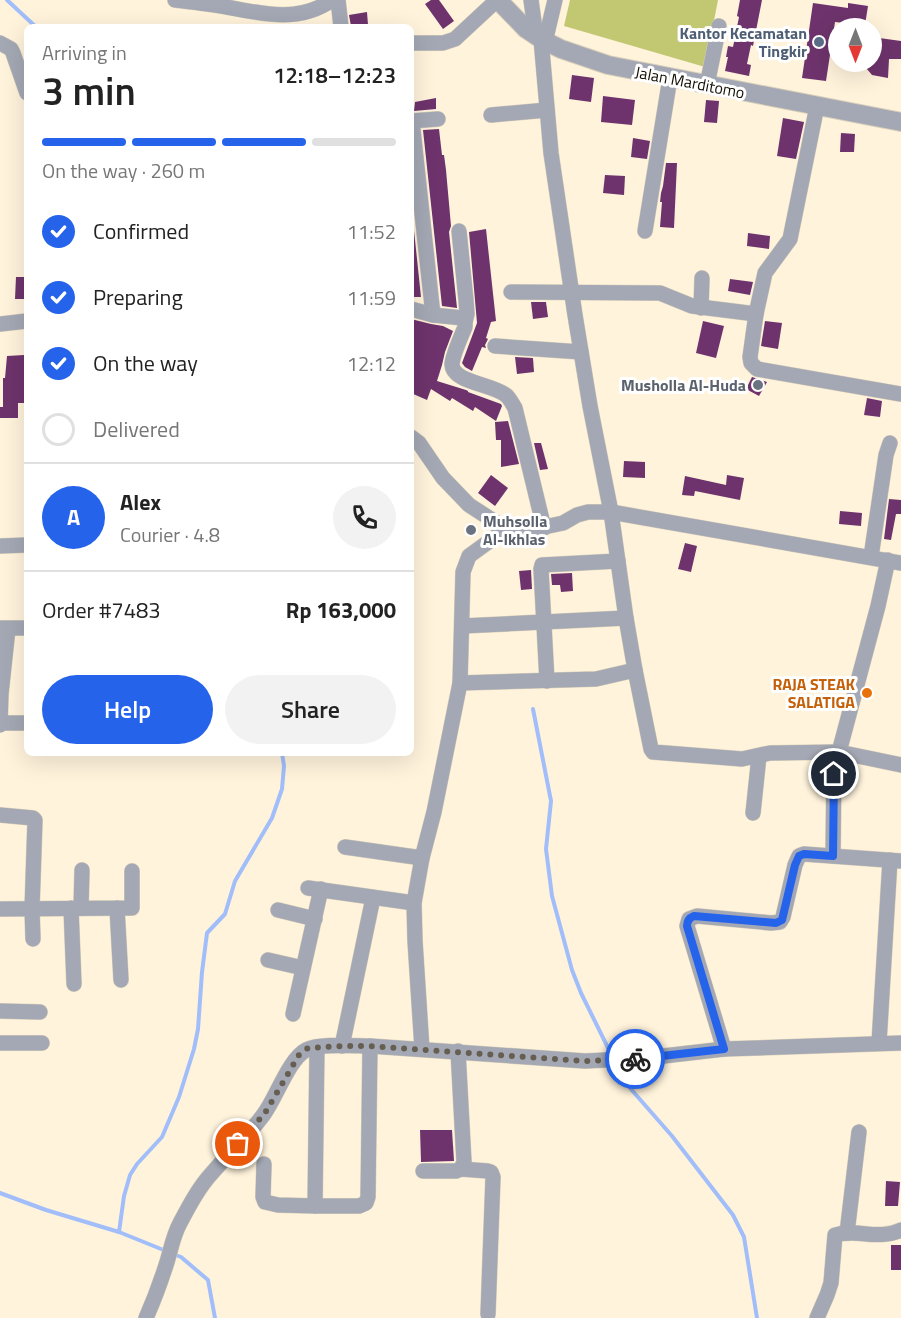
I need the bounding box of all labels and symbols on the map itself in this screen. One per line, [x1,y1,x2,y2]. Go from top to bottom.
north arrow [828,18,882,72]
place label: Kantor Kecamatan Tingkir [680,21,807,63]
marker: Kantor Kecamatan Tingkir [812,35,826,49]
street label: Jalan Marditomo [633,60,747,104]
place label: Musholla Al-Huda [621,373,746,397]
marker: Musholla Al-Huda [751,378,765,392]
place label: Muhsolla Al-Ikhlas [483,509,547,551]
marker: Muhsolla Al-Ikhlas [464,523,478,537]
place label: RAJA STEAK SALATIGA [772,672,856,714]
marker: RAJA STEAK SALATIGA [860,686,874,700]
pin [808,748,859,799]
courier [605,1029,665,1089]
pin [212,1118,263,1169]

